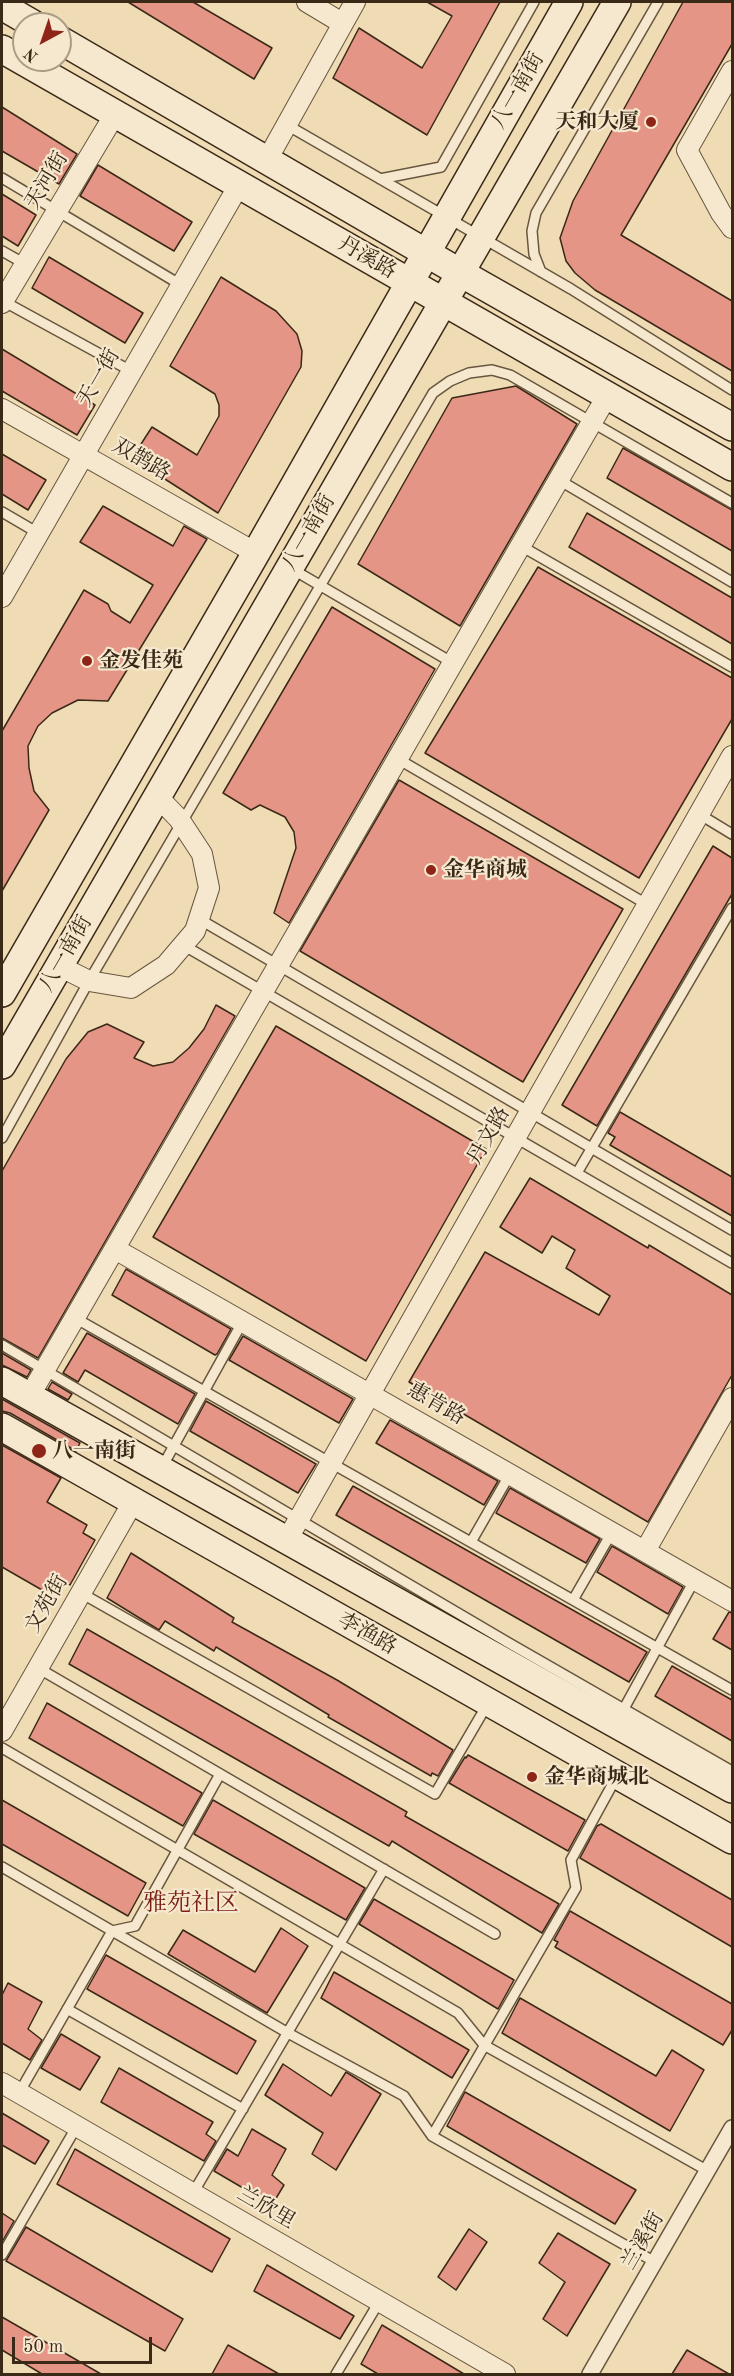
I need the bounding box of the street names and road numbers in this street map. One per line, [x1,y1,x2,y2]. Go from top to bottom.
street label: 八一南街 [486,48,550,134]
street label: 天河街 [20,148,74,214]
street label: 丹溪路 [333,231,401,285]
street label: 天一街 [72,344,126,412]
street label: 双鹊路 [107,433,175,487]
street label: 八一南街 [277,490,341,576]
street label: 八一南街 [34,911,98,997]
street label: 丹文路 [462,1102,516,1170]
street label: 惠肯路 [402,1377,470,1431]
street label: 文苑街 [20,1570,74,1638]
street label: 李渔路 [333,1608,401,1660]
street label: 兰欣里 [232,2181,300,2235]
street label: 兰溪街 [616,2207,670,2275]

